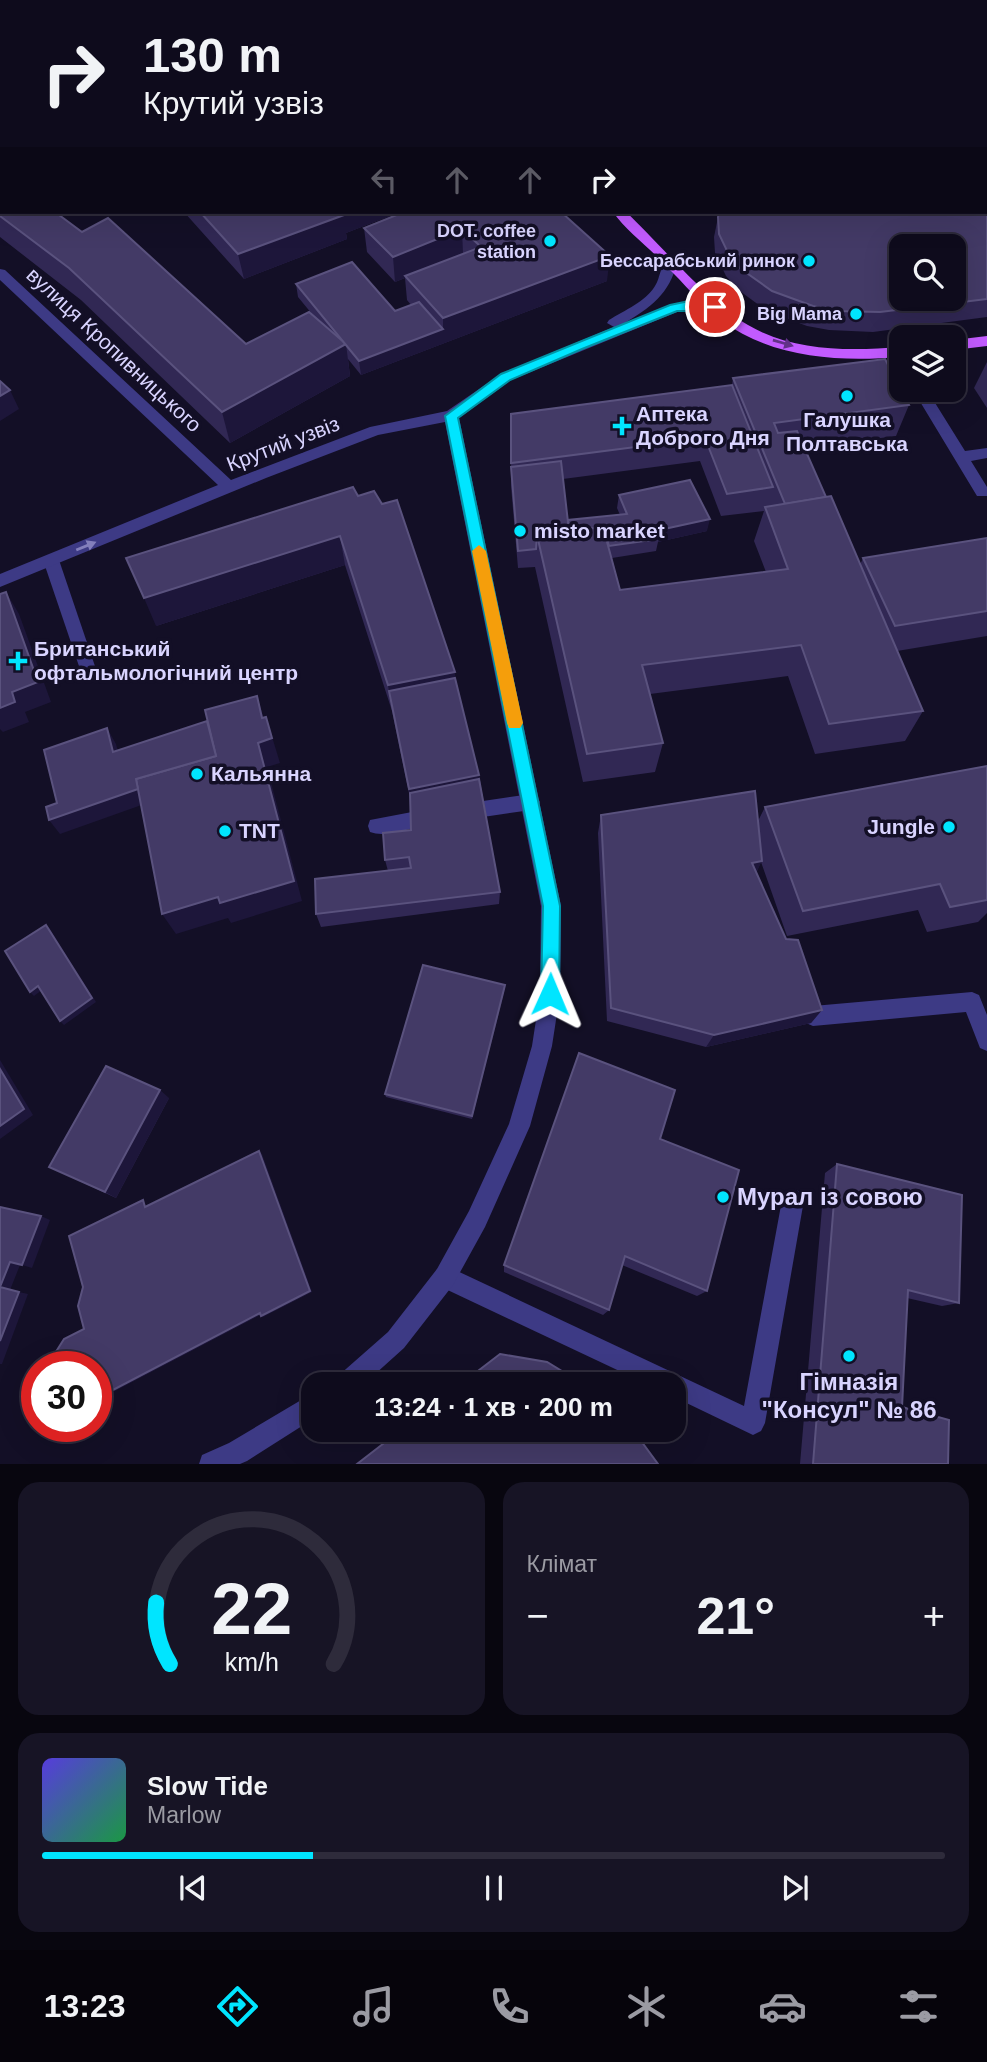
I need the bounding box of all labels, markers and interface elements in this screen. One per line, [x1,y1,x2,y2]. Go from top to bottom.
icon: right [28,28,119,119]
text: 130 m [143,28,282,82]
text: Крутий узвіз [143,85,324,121]
icon: left [365,161,403,199]
icon: ahead [438,161,476,199]
icon: ahead [511,161,549,199]
icon: right [584,161,622,199]
place label: DOT. coffee station [437,221,536,262]
marker: DOT. coffee station [542,233,558,249]
map controls [889,234,966,402]
button: search [889,234,966,311]
place label: Бессарабський ринок [600,251,796,271]
marker: Бессарабський ринок [801,253,817,269]
street label: вулиця Кропивницького [22,263,206,437]
pin [685,277,745,337]
icon: arrive [696,288,734,326]
place label: Big Mama [757,304,843,324]
marker: Big Mama [848,306,864,322]
button: layers [889,325,966,402]
one-way arrow [773,339,794,349]
marker: Галушка Полтавська [839,388,855,404]
place label: Аптека Доброго Дня [636,402,770,449]
place label: Галушка Полтавська [786,408,908,455]
street label: Крутий узвіз [223,412,342,476]
marker: Аптека Доброго Дня [614,418,630,434]
place label: misto market [534,519,665,542]
marker: misto market [512,523,528,539]
one-way arrow [75,540,96,551]
place label: Британський офтальмологічний центр [34,637,298,684]
marker: Британський офтальмологічний центр [8,651,28,671]
place label: Кальянна [211,762,312,785]
marker: Кальянна [189,766,205,782]
place label: Jungle [867,815,935,838]
place label: TNT [239,819,280,842]
marker: Jungle [941,819,957,835]
marker: TNT [217,823,233,839]
position arrow [513,957,587,1031]
place label: Мурал із совою [737,1183,923,1210]
marker: Мурал із совою [715,1189,731,1205]
marker: Гімназія "Консул" № 86 [841,1348,857,1364]
speed limit sign: 30 [21,1351,112,1442]
place label: Гімназія "Консул" № 86 [762,1368,936,1423]
text: 13:24 · 1 хв · 200 m [374,1392,613,1422]
text: Клімат [527,1551,597,1577]
text: 22 [211,1569,292,1650]
text: 21° [696,1587,775,1645]
text: − [527,1595,549,1637]
text: + [923,1595,945,1637]
text: km/h [224,1648,278,1676]
text: Slow Tide [147,1771,268,1801]
text: Marlow [147,1802,221,1828]
icon: previous [174,1869,212,1907]
icon: pause [475,1869,513,1907]
icon: next [776,1869,814,1907]
icon: directions [213,1982,262,2031]
icon: music [349,1982,398,2031]
icon: phone [485,1982,534,2031]
icon: climate [622,1982,671,2031]
icon: car [758,1982,807,2031]
icon: filters [894,1982,943,2031]
text: 13:23 [44,1988,125,2024]

